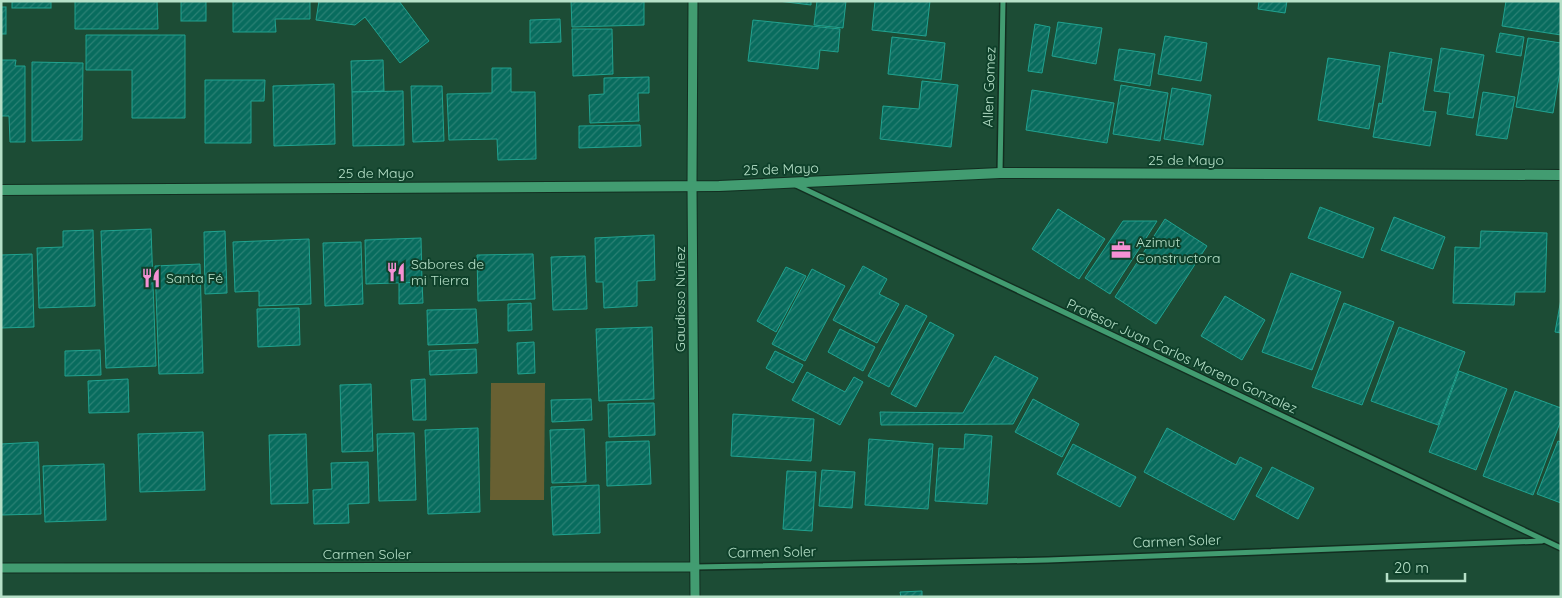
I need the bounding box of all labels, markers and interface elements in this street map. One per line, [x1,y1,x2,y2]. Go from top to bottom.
street label: Allen Gomez [979,46,999,128]
street label: 25 de Mayo [1148,151,1224,169]
street label: 25 de Mayo [743,159,819,179]
street label: 25 de Mayo [338,164,414,182]
place label: Azimut Constructora [1136,233,1220,267]
office icon: Azimut Constructora [1110,239,1132,261]
street label: Gaudioso Núñez [671,246,689,352]
place label: Sabores de mi Tierra [411,255,484,289]
restaurant icon: Sabores de mi Tierra [385,261,407,283]
restaurant icon: Santa Fé [140,267,162,289]
place label: Santa Fé [166,269,223,287]
street label: Profesor Juan Carlos Moreno Gonzalez [1064,295,1300,418]
street label: Carmen Soler [1133,530,1222,552]
street label: Carmen Soler [728,542,817,562]
street label: Carmen Soler [323,545,412,563]
scale bar [1387,550,1464,582]
text: 20 m [1394,558,1429,577]

